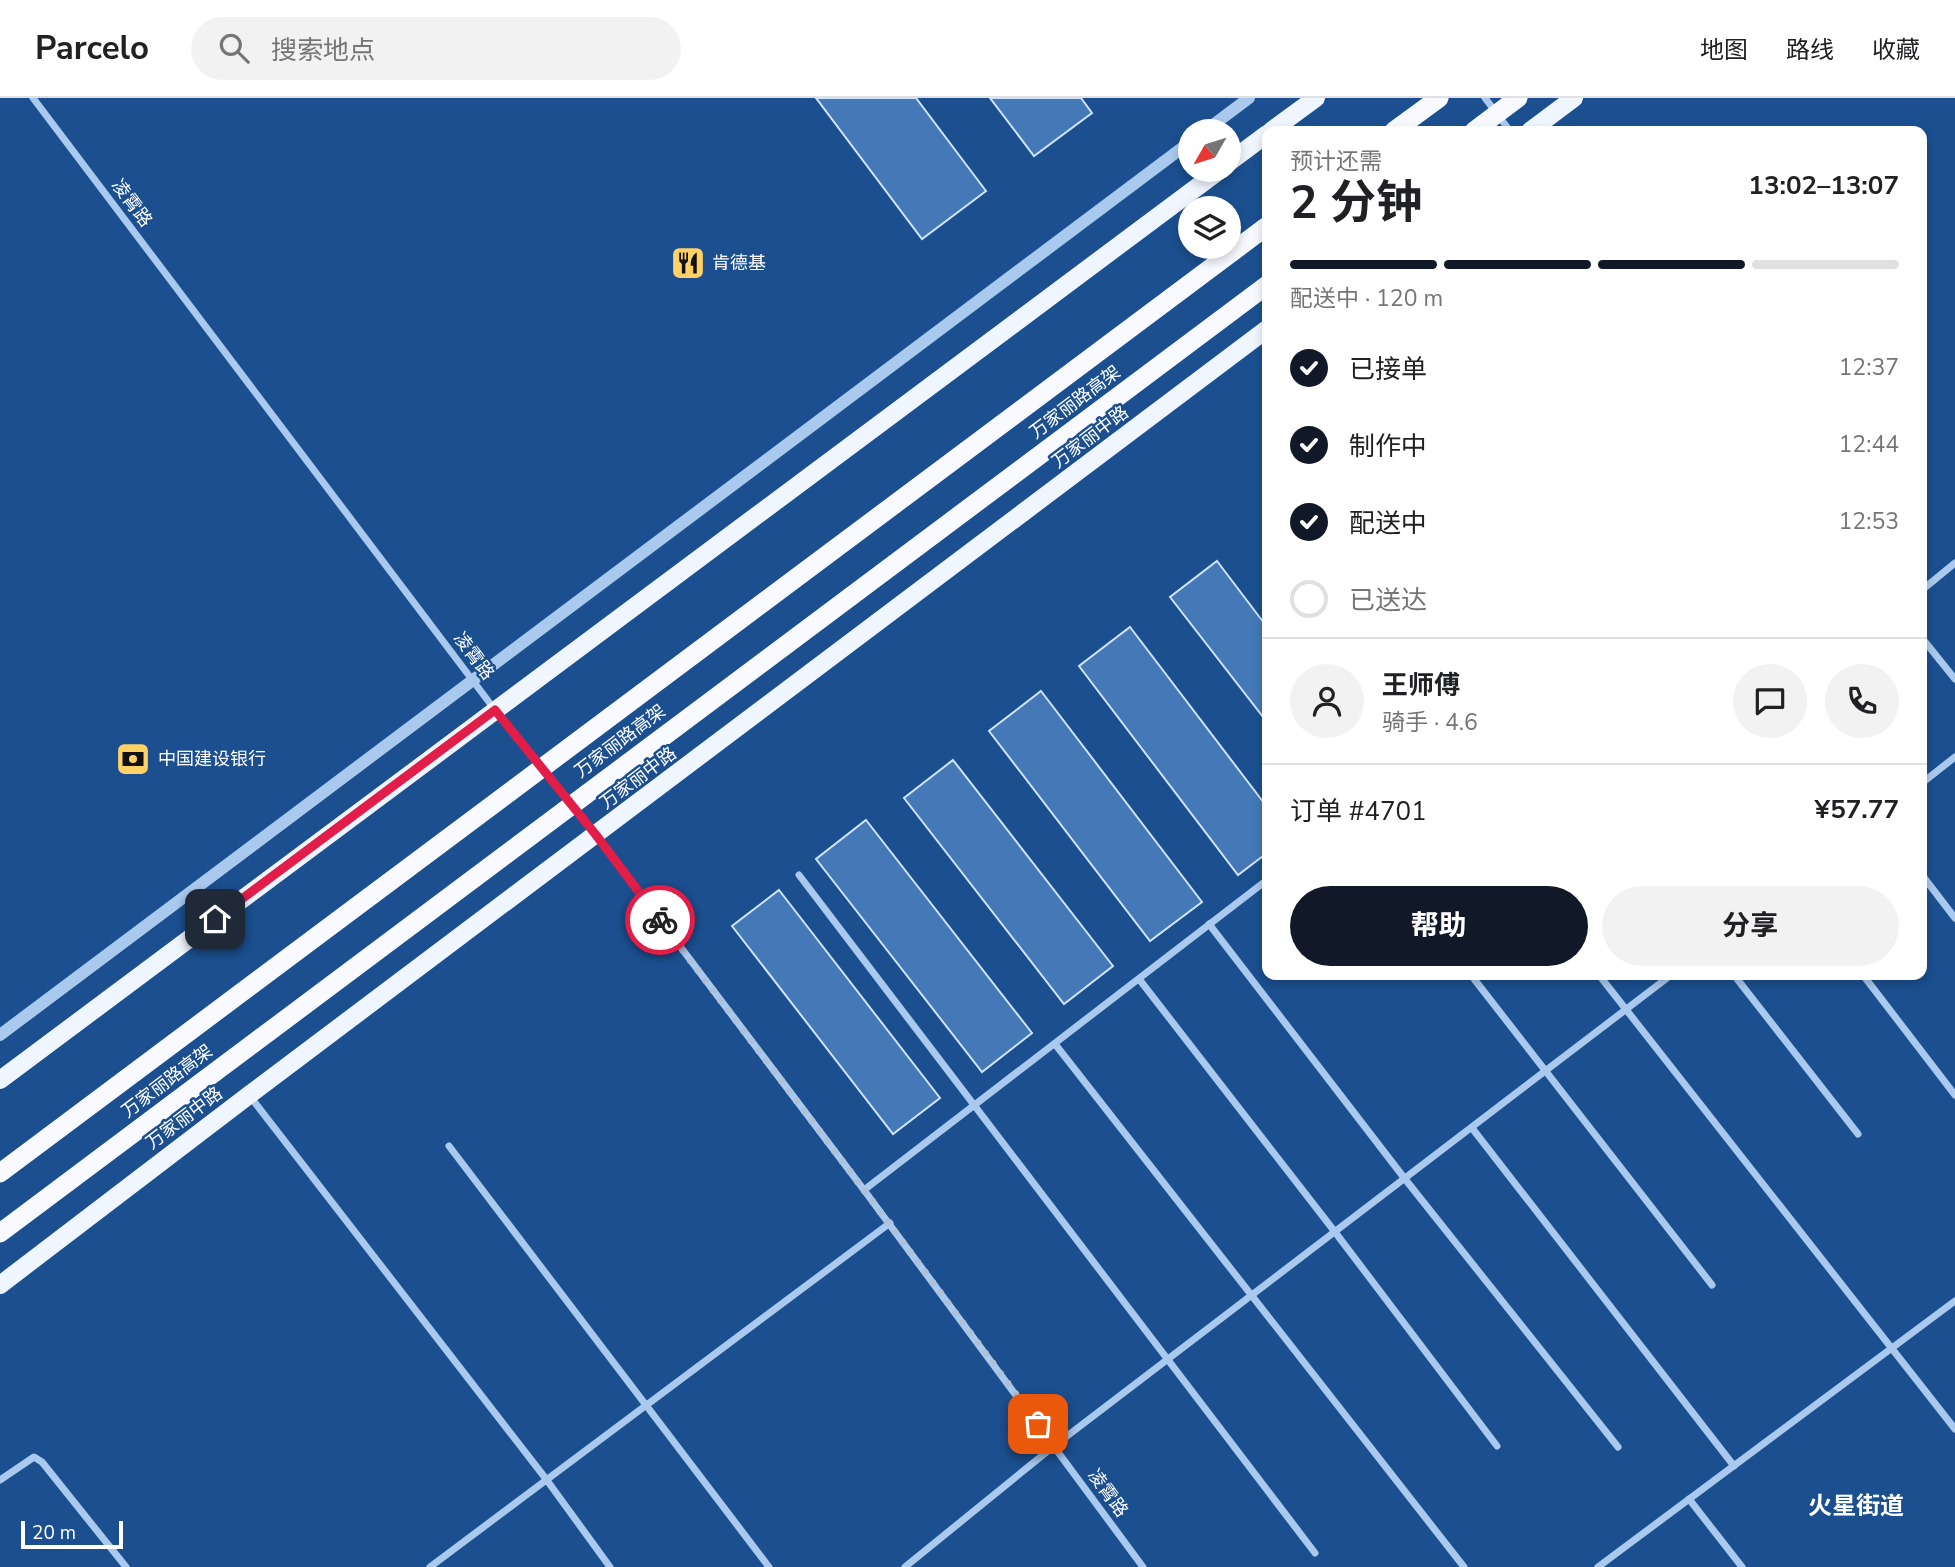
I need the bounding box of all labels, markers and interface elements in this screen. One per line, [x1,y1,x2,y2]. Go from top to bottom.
search box [191,17,681,80]
text: Parcelo [35,26,149,71]
icon: search [215,29,253,67]
text: 搜索地点 [271,33,375,68]
text: 地图 [1700,34,1748,66]
text: 路线 [1786,34,1834,66]
text: 收藏 [1872,34,1920,66]
north arrow [1178,119,1241,182]
map controls [1178,119,1241,259]
text: 预计还需 [1290,146,1382,177]
text: 13:02–13:07 [1748,168,1899,203]
text: 2 分钟 [1290,171,1422,234]
street label: 凌霄路 [106,174,158,232]
button: layers [1178,196,1241,259]
restaurant icon: 肯德基 [669,244,707,282]
place label: 肯德基 [712,251,766,275]
text: 配送中 · 120 m [1290,283,1443,314]
icon: check [1290,349,1328,387]
text: 已接单 [1349,352,1427,387]
text: 12:37 [1839,352,1899,383]
street label: 万家丽路高架 [1025,360,1125,444]
street label: 万家丽中路 [1047,400,1133,474]
icon: check [1290,426,1328,464]
text: 制作中 [1349,429,1427,464]
text: 12:44 [1839,429,1899,460]
icon: check [1290,503,1328,541]
text: 配送中 [1349,506,1427,541]
text: 12:53 [1839,506,1899,537]
text: 已送达 [1349,583,1427,618]
street label: 凌霄路 [448,627,500,685]
button: person [1290,664,1364,738]
button: chat [1733,664,1807,738]
button: phone [1825,664,1899,738]
text: 王师傅 [1382,668,1460,703]
street label: 万家丽路高架 [570,699,670,783]
text: 骑手 · 4.6 [1382,707,1478,738]
bank icon: 中国建设银行 [114,740,152,778]
street label: 万家丽中路 [595,741,681,815]
place label: 中国建设银行 [158,747,266,771]
text: ¥57.77 [1815,792,1899,827]
text: 订单 #4701 [1290,794,1427,829]
courier [625,885,695,955]
button: 帮助 [1290,886,1588,966]
button: 分享 [1602,886,1899,966]
pin [185,889,245,949]
icon: home [196,900,234,938]
icon: bike [641,901,679,939]
street label: 万家丽路高架 [117,1039,217,1123]
street label: 万家丽中路 [141,1081,227,1155]
pin [1008,1394,1068,1454]
icon: bag [1019,1405,1057,1443]
street label: 凌霄路 [1082,1464,1134,1522]
district label: 火星街道 [1808,1490,1904,1522]
scale bar [21,1518,122,1550]
text: 20 m [32,1520,76,1546]

